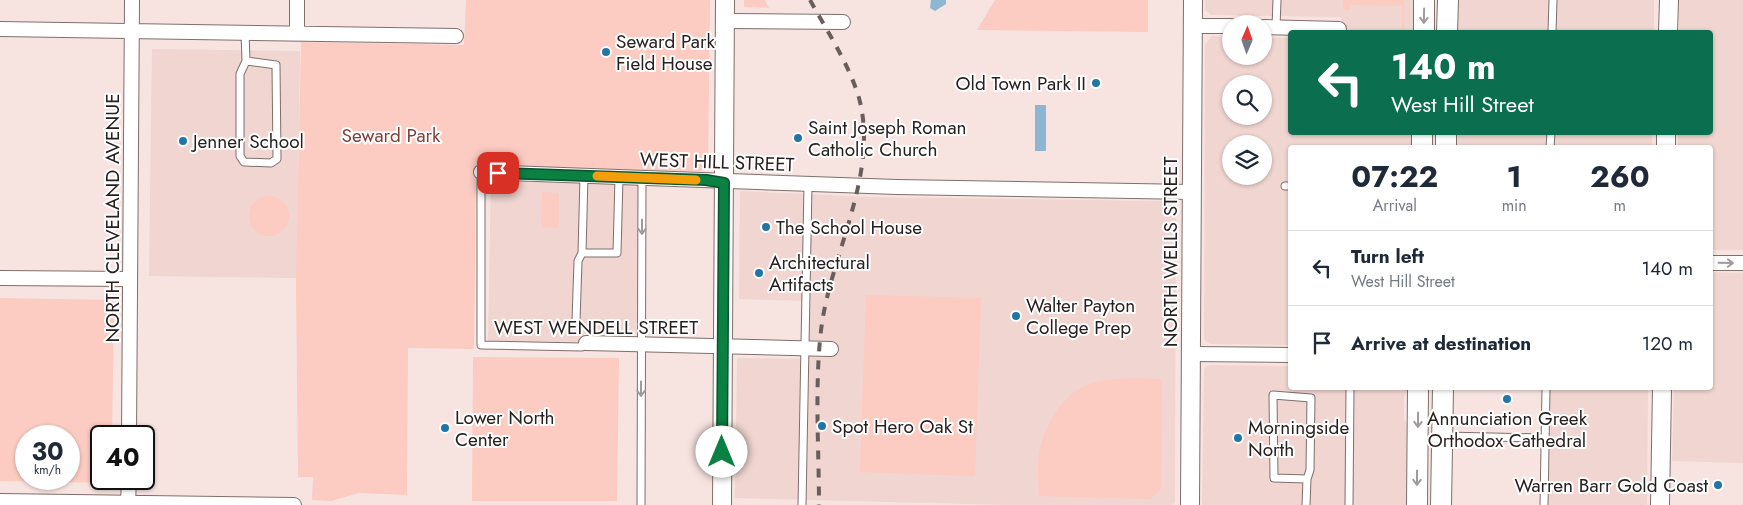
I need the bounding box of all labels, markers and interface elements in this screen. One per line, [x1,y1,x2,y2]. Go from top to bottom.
one-way arrow [1419,8,1429,24]
north arrow [1222,15,1272,65]
map controls [1222,15,1272,185]
place label: Seward Park Field House [616,28,716,77]
text: 140 m [1391,42,1496,92]
marker: Seward Park Field House [600,46,612,58]
icon: left [1308,50,1373,115]
place label: Old Town Park II [956,70,1086,97]
button: search [1222,75,1272,125]
marker: Old Town Park II [1090,77,1102,89]
text: West Hill Street [1391,88,1534,120]
street label: NORTH CLEVELAND AVENUE [99,93,126,343]
place label: Saint Joseph Roman Catholic Church [808,114,967,163]
park label: Seward Park [342,122,441,149]
place label: Jenner School [190,128,304,155]
marker: Saint Joseph Roman Catholic Church [792,132,804,144]
marker: Jenner School [177,135,189,147]
button: layers [1222,135,1272,185]
street label: WEST HILL STREET [639,146,795,178]
pin [477,152,519,194]
text: 07:22 [1351,155,1438,198]
text: 1 [1507,155,1522,198]
text: 260 [1590,155,1650,198]
street label: NORTH WELLS STREET [1157,157,1184,347]
icon: arrive [484,159,512,187]
text: Arrival [1373,194,1417,217]
text: min [1502,194,1527,217]
text: m [1614,194,1626,217]
place label: The School House [776,214,922,241]
one-way arrow [637,218,647,234]
marker: The School House [760,221,772,233]
text: Turn left [1351,243,1424,270]
place label: Architectural Artifacts [769,249,870,298]
icon: left [1308,254,1336,282]
text: 140 m [1641,255,1693,282]
one-way arrow [1718,258,1734,268]
marker: Architectural Artifacts [753,267,765,279]
text: West Hill Street [1351,270,1455,293]
place label: Walter Payton College Prep [1026,292,1135,341]
marker: Walter Payton College Prep [1010,310,1022,322]
street label: WEST WENDELL STREET [494,314,698,341]
icon: arrive [1308,329,1336,357]
text: Arrive at destination [1351,330,1531,357]
text: 120 m [1642,330,1693,357]
one-way arrow [636,380,646,397]
marker: Annunciation Greek Orthodox Cathedral [1501,393,1513,405]
place label: Lower North Center [455,404,554,453]
place label: Annunciation Greek Orthodox Cathedral [1427,405,1588,454]
one-way arrow [1413,411,1423,427]
place label: Spot Hero Oak St [832,413,973,440]
place label: Morningside North [1248,414,1349,463]
marker: Spot Hero Oak St [816,420,828,432]
marker: Lower North Center [439,422,451,434]
speed limit sign: 40 [90,425,155,490]
position arrow [695,425,747,477]
marker: Morningside North [1232,432,1244,444]
text: 30 [31,433,64,469]
text: km/h [34,461,61,479]
one-way arrow [1412,470,1422,486]
place label: Warren Barr Gold Coast [1515,472,1708,499]
marker: Warren Barr Gold Coast [1712,479,1724,491]

